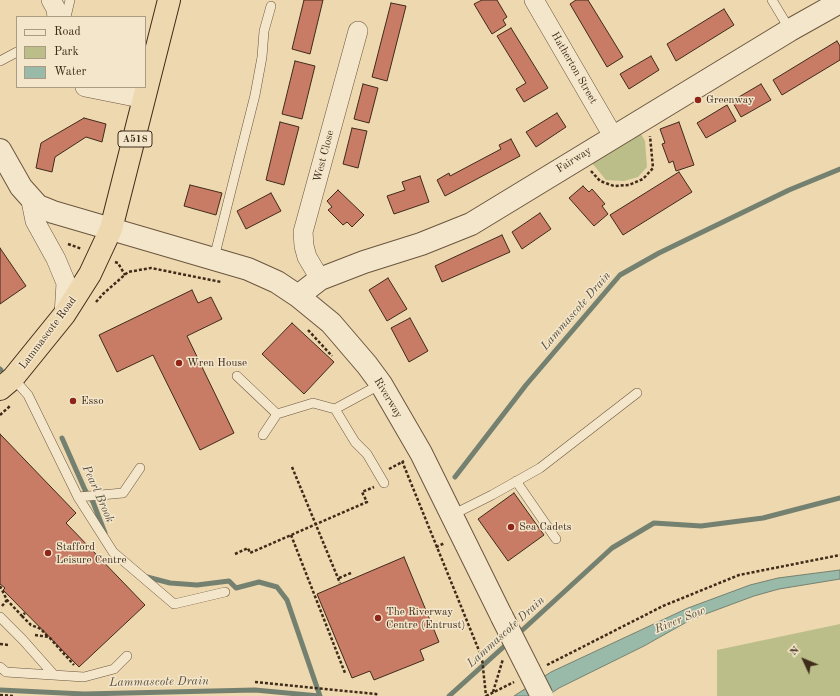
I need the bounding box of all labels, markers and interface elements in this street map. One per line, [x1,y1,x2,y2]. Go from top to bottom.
legend [16,16,146,88]
text: Road [54,26,81,38]
street label: Hatherton Street [548,30,600,106]
text: Park [54,46,79,58]
text: Water [54,66,86,78]
place label: Greenway [706,93,754,107]
marker: Greenway [693,95,703,105]
street label: West Close [311,129,337,183]
road number: A518 [118,131,152,147]
street label: Fairway [554,144,594,176]
water label: Lammascote Drain [538,269,614,353]
street label: Lammascote Road [16,294,80,372]
place label: Wren House [187,356,247,370]
marker: Wren House [174,358,184,368]
street label: Riverway [371,375,405,421]
place label: Esso [81,394,104,408]
marker: Esso [68,396,78,406]
water label: Pearl Brook [79,463,117,525]
place label: Sea Cadets [519,520,572,534]
marker: Sea Cadets [506,522,516,532]
place label: Stafford Leisure Centre [56,540,126,566]
marker: Stafford Leisure Centre [43,548,53,558]
water label: Lammascote Drain [464,593,548,671]
water label: River Sow [653,603,707,637]
place label: The Riverway Centre (Entrust) [386,605,465,631]
marker: The Riverway Centre (Entrust) [373,613,383,623]
north arrow [784,640,824,680]
text: N [788,644,802,658]
water label: Lammascote Drain [109,674,209,690]

